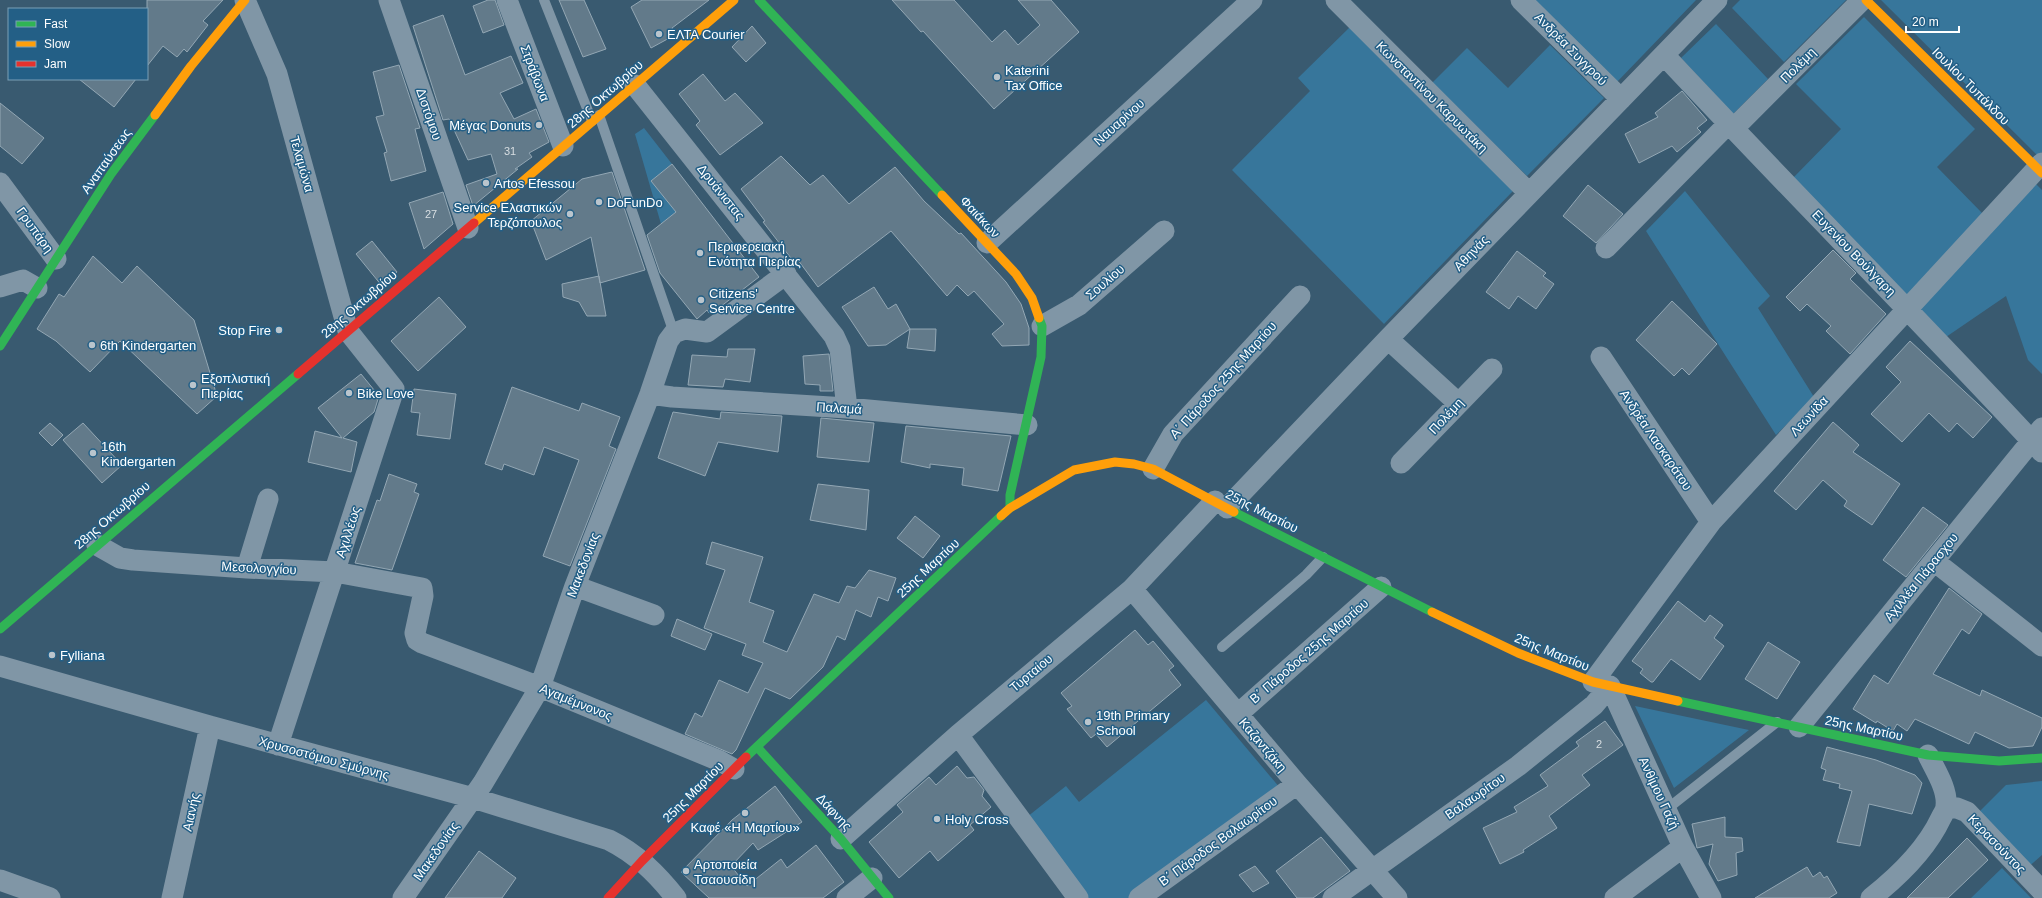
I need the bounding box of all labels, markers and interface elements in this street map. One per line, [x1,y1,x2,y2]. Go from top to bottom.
legend [8,8,148,80]
scale bar [1906,8,1959,34]
street label: Ανδρέα Συγγρού [1532,10,1610,88]
text: 20 m [1912,15,1939,29]
text: Fast [44,17,68,31]
place label: ΕΛΤΑ Courier [667,27,745,42]
marker: ΕΛΤΑ Courier [654,29,664,39]
text: Slow [44,37,70,51]
street label: Κωνσταντίνου Καρυωτάκη [1373,38,1491,156]
street label: Στράβωνα [517,43,553,104]
street label: Πολέμη [1777,44,1819,86]
street label: Ιουλίου Τυπάλδου [1929,44,2013,128]
text: Jam [44,57,67,71]
street label: 28ης Οκτωβρίου [564,57,646,131]
place label: Katerini Tax Office [1005,63,1063,93]
marker: Katerini Tax Office [992,72,1002,82]
street label: Διστόμου [413,86,445,142]
street label: Ναυαρίνου [1091,95,1147,149]
place label: Μέγας Donuts [449,118,531,133]
marker: Μέγας Donuts [534,120,544,130]
street label: Αναπαύσεως [78,126,134,196]
street label: Τελαμώνα [287,134,317,194]
house number: 31 [504,145,516,157]
street label: Δρυάνιστας [694,161,748,223]
place label: Artos Efessou [494,176,575,191]
marker: Artos Efessou [481,178,491,188]
street label: Φαιάκων [957,193,1003,241]
place label: DoFunDo [607,195,663,210]
marker: DoFunDo [594,197,604,207]
place label: Service Ελαστικών Τερζόπουλος [454,200,562,230]
street label: Γρυπάρη [13,204,57,256]
street label: Ευγενίου Βούλγαρη [1809,207,1899,299]
house number: 27 [425,208,437,220]
marker: Service Ελαστικών Τερζόπουλος [565,209,575,219]
street label: Αθηνάς [1451,232,1491,274]
place label: Περιφερειακή Ενότητα Πιερίας [708,239,801,269]
marker: Περιφερειακή Ενότητα Πιερίας [695,248,705,258]
street label: Σουλίου [1083,261,1127,303]
street label: 28ης Οκτωβρίου [318,267,400,341]
place label: Citizens' Service Centre [709,286,795,316]
marker: Citizens' Service Centre [696,295,706,305]
street label: Α΄ Πάροδος 25ης Μαρτίου [1167,319,1279,441]
place label: Stop Fire [218,323,271,338]
marker: Stop Fire [274,325,284,335]
place label: 6th Kindergarten [100,338,196,353]
marker: 6th Kindergarten [87,340,97,350]
place label: Εξοπλιστική Πιερίας [201,371,270,401]
marker: Εξοπλιστική Πιερίας [188,380,198,390]
place label: Bike Love [357,386,414,401]
street label: Ανδρέα Λασκαράτου [1617,387,1695,493]
marker: Bike Love [344,388,354,398]
street label: Λεωνίδα [1787,393,1831,439]
street label: Πολέμη [1426,395,1466,437]
street label: Παλαμά [816,399,863,417]
place label: 16th Kindergarten [101,439,175,469]
marker: 16th Kindergarten [88,448,98,458]
street label: 28ης Οκτωβρίου [71,478,153,552]
street label: 25ης Μαρτίου [1223,486,1301,536]
street label: Αχιλλέως [333,504,363,560]
street label: Μακεδονίας [564,530,602,600]
street label: Αχιλλέα Πάρασχου [1881,530,1961,624]
street label: 25ης Μαρτίου [894,535,962,601]
street label: Μεσολογγίου [221,559,297,577]
street label: Β΄ Πάροδος 25ης Μαρτίου [1247,595,1371,707]
street label: 25ης Μαρτίου [1512,630,1592,674]
place label: Fylliana [60,648,106,663]
marker: Fylliana [47,650,57,660]
street label: Τυρταίου [1007,651,1055,695]
street label: Αγαμέμνονος [538,681,614,723]
place label: 19th Primary School [1096,708,1170,738]
street label: 25ης Μαρτίου [1824,712,1904,744]
street label: Καζαντζάκη [1236,715,1290,775]
marker: 19th Primary School [1083,717,1093,727]
street label: Χρυσοστόμου Σμύρνης [257,733,391,783]
house number: 2 [1596,738,1602,750]
street label: Ανθίμου Γαζή [1636,755,1682,831]
street label: 25ης Μαρτίου [660,759,726,825]
street label: Βαλαωρίτου [1442,770,1508,822]
street label: Αιανής [180,791,202,833]
street label: Δάφνης [813,791,855,833]
street label: Β΄ Πάροδος Βαλαωρίτου [1156,793,1280,889]
marker: Καφέ «Η Μαρτίου» [740,808,750,818]
street label: Κερασούντος [1965,811,2029,877]
place label: Holy Cross [945,812,1009,827]
marker: Holy Cross [932,814,942,824]
street label: Μακεδονίας [410,819,462,883]
place label: Καφέ «Η Μαρτίου» [690,820,800,835]
place label: Αρτοποιεία Τσαουσίδη [694,857,757,887]
marker: Αρτοποιεία Τσαουσίδη [681,866,691,876]

